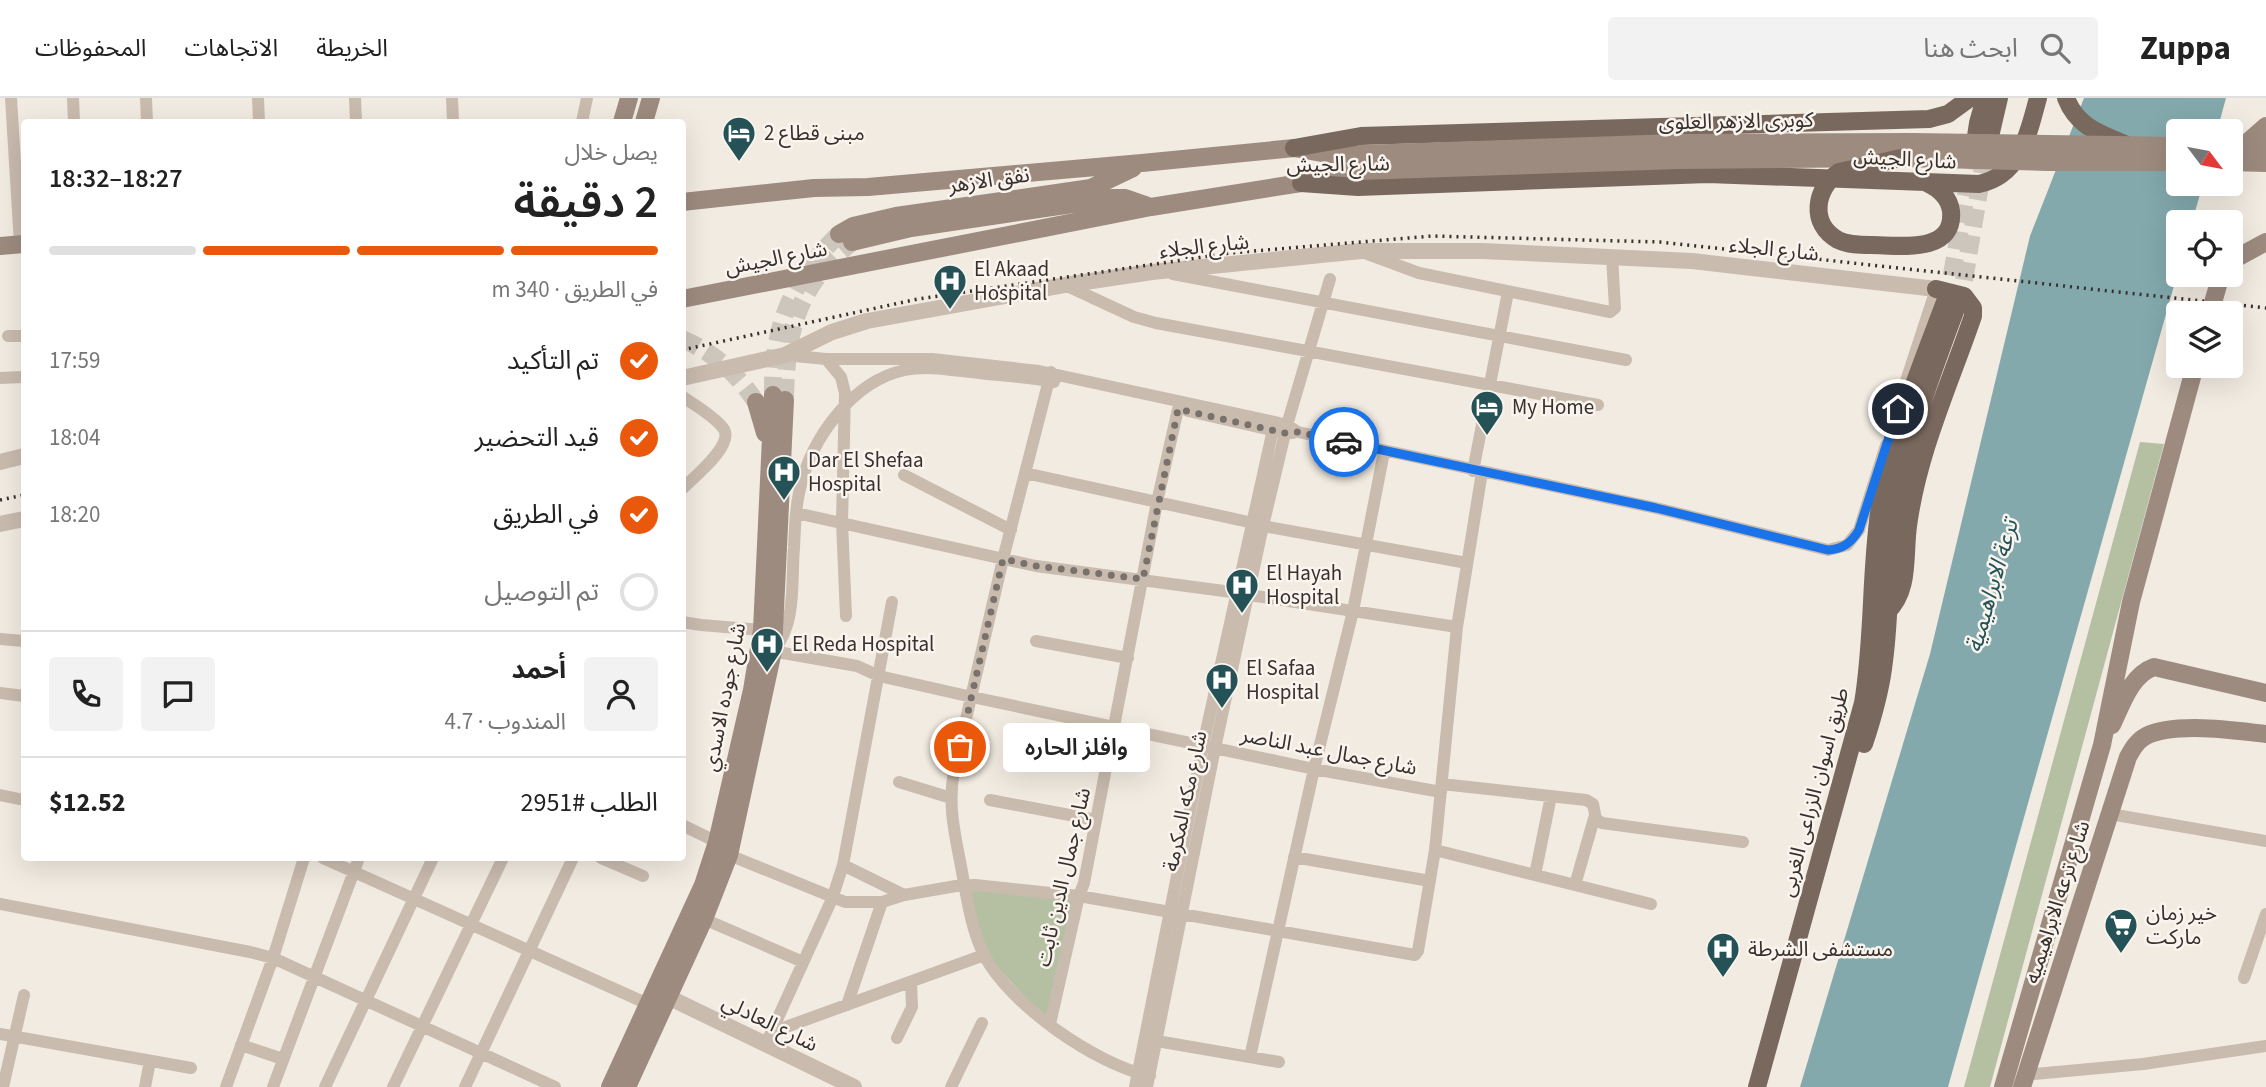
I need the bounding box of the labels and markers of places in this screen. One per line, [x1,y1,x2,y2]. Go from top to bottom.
hotel icon: مبنى قطاع 2 [720,114,758,163]
place label: مبنى قطاع 2 [764,118,865,148]
place label: El Akaad Hospital [974,254,1049,308]
hospital icon: El Akaad Hospital [931,262,969,311]
pin [1868,379,1928,439]
hotel icon: My Home [1468,388,1506,437]
place label: My Home [1512,392,1594,422]
place label: Dar El Shefaa Hospital [808,445,924,499]
hospital icon: Dar El Shefaa Hospital [765,453,803,502]
place label: El Hayah Hospital [1266,558,1342,612]
hospital icon: El Hayah Hospital [1223,566,1261,615]
hospital icon: El Reda Hospital [748,625,786,674]
place label: El Reda Hospital [792,629,934,659]
place label: El Safaa Hospital [1246,653,1319,707]
hospital icon: El Safaa Hospital [1203,661,1241,710]
pin [930,717,990,777]
callout: وافلز الحاره [1002,722,1149,772]
place label: خير زمان ماركت [2146,898,2217,952]
supermarket icon: خير زمان ماركت [2102,906,2140,955]
hospital icon: مستشفى الشرطة [1704,930,1742,979]
place label: مستشفى الشرطة [1748,934,1893,964]

